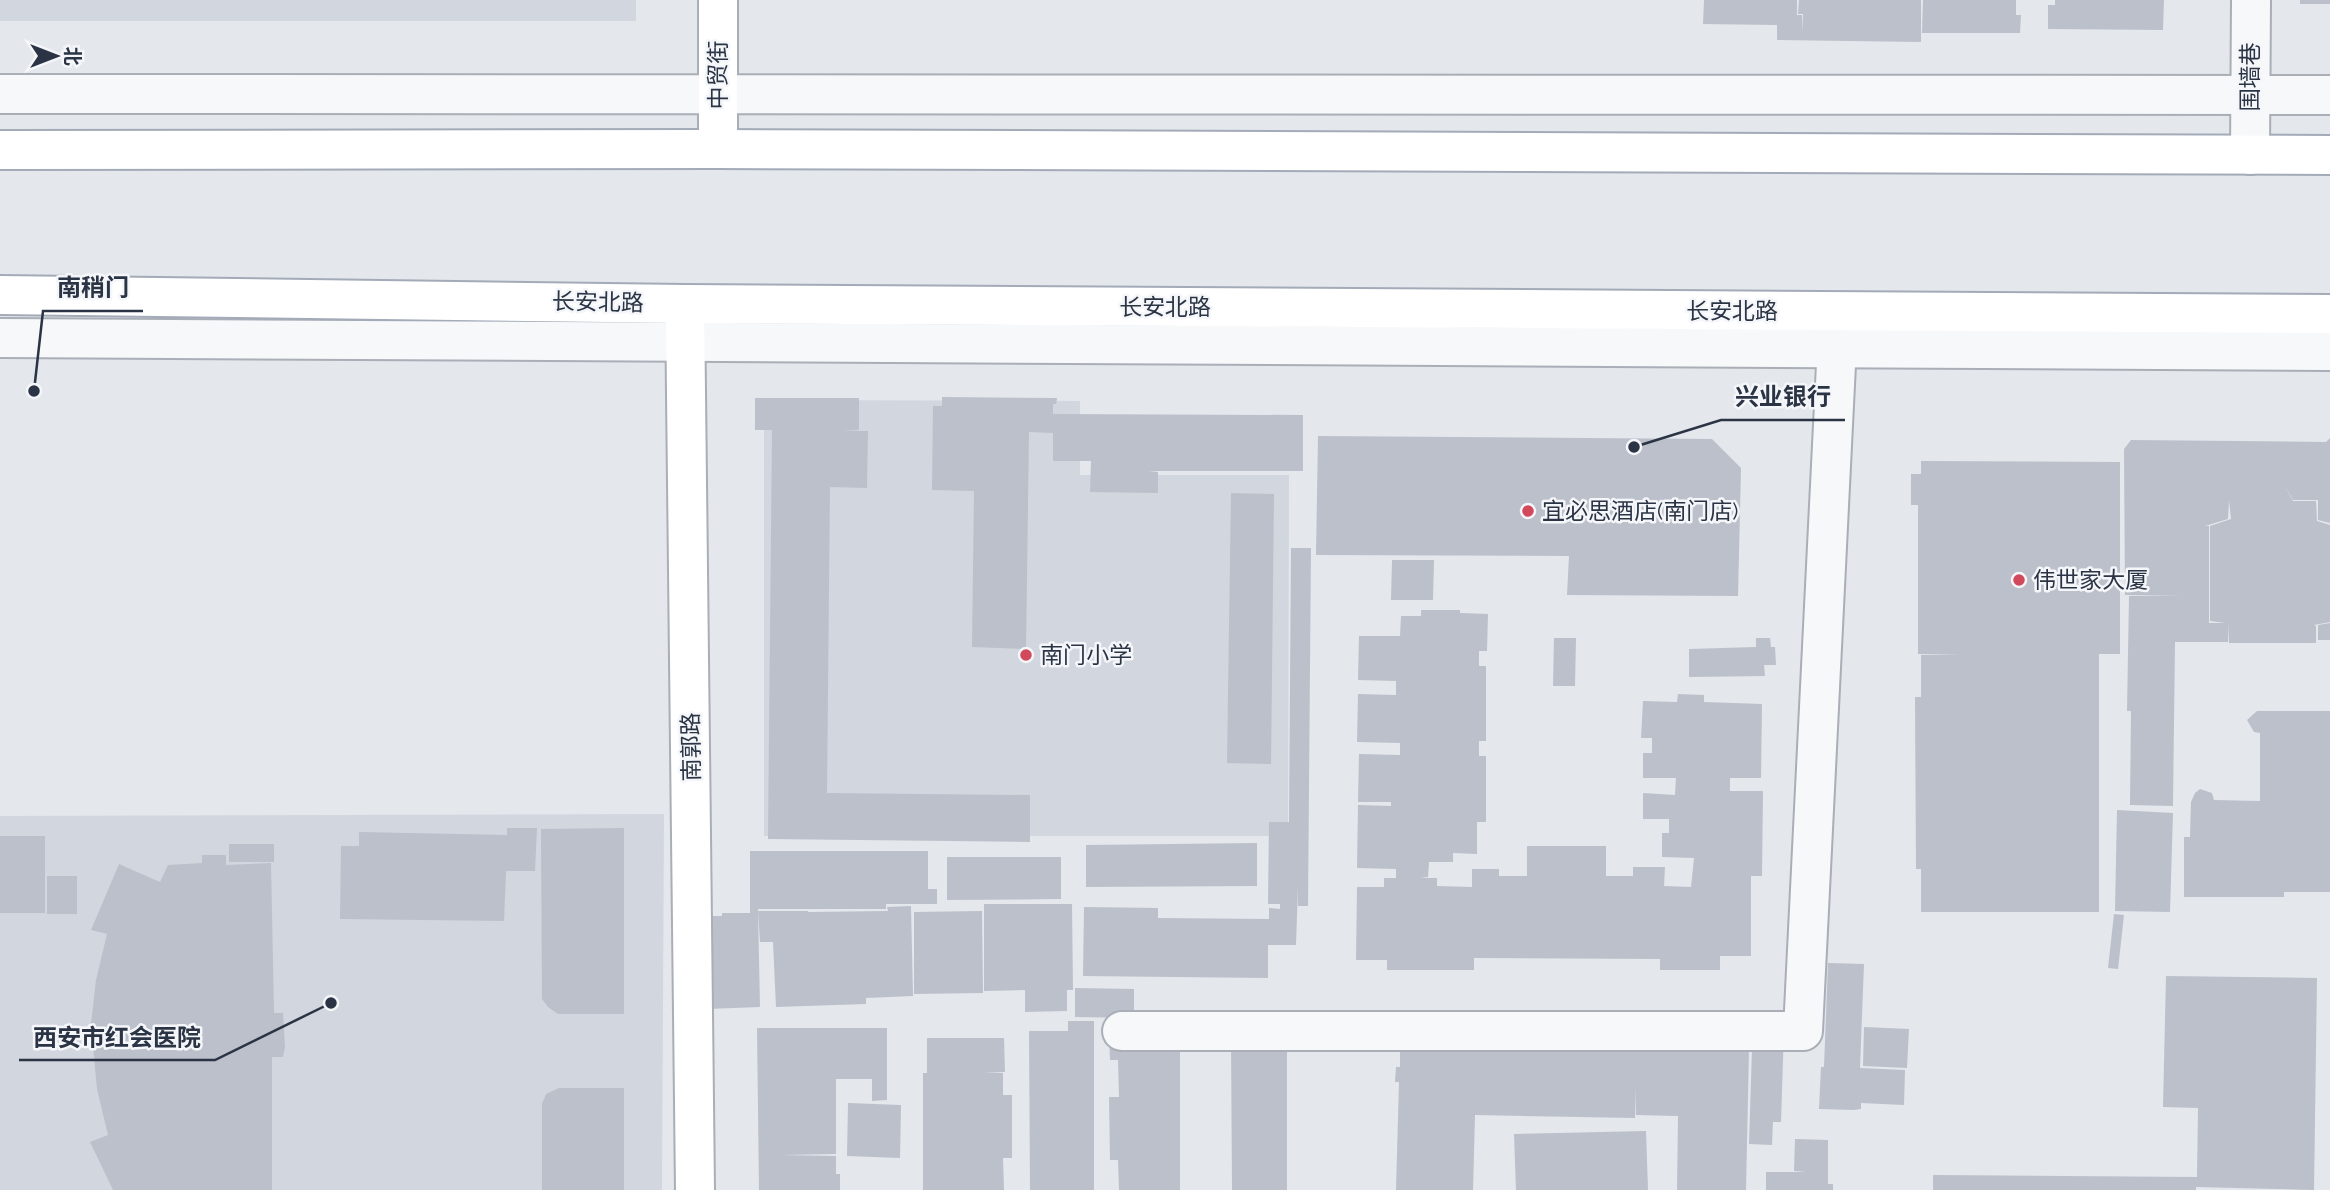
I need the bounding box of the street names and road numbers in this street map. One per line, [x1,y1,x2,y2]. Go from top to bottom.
street label: 中贸街 [704,41,731,110]
street label: 围墙巷 [2236,43,2263,112]
street label: 长安北路 [552,287,644,316]
street label: 长安北路 [1119,293,1211,320]
street label: 长安北路 [1686,297,1778,324]
street label: 南郭路 [676,712,705,782]

